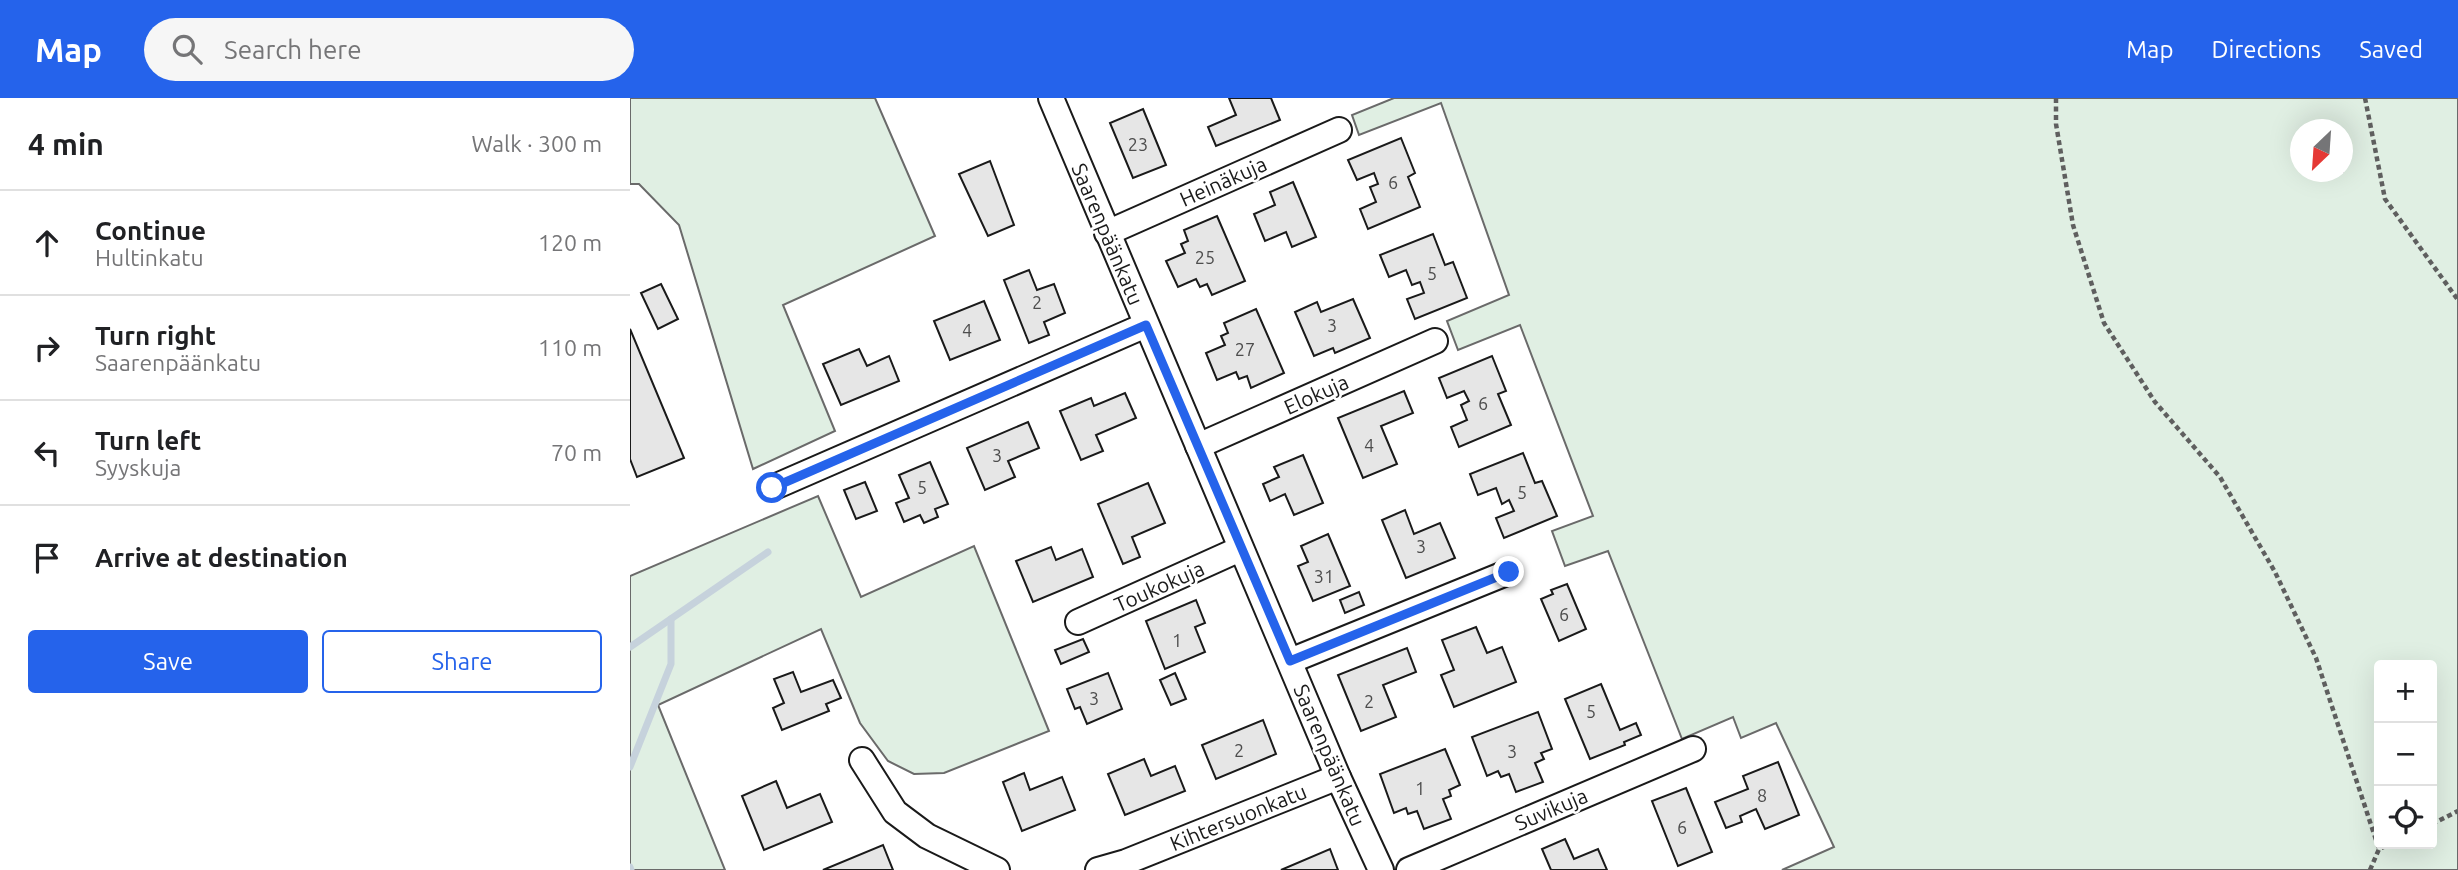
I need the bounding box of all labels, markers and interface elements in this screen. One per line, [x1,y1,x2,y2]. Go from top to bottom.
search box [144,18,634,81]
icon: search [168,30,206,68]
text: Map [35,31,102,68]
text: Search here [224,35,362,64]
text: Map [2126,36,2173,63]
text: Directions [2211,36,2321,63]
text: Saved [2359,36,2423,63]
north arrow [2290,119,2353,182]
text: 4 min [28,127,104,161]
text: Walk · 300 m [471,131,602,156]
house number: 23 [1128,134,1148,154]
street label: Heinäkuja [1176,151,1270,211]
street label: Saarenpäänkatu [1067,160,1149,308]
house number: 6 [1388,172,1398,192]
text: Continue [95,216,206,245]
icon: ahead [28,224,66,262]
text: 120 m [538,230,602,255]
text: Hultinkatu [95,245,204,270]
house number: 25 [1195,247,1215,267]
house number: 5 [1427,263,1437,283]
house number: 2 [1032,292,1042,312]
house number: 3 [1327,315,1337,335]
house number: 4 [962,320,972,340]
text: Turn right [95,321,216,350]
icon: right [28,329,66,367]
text: 110 m [538,335,602,360]
house number: 27 [1235,339,1255,359]
text: Saarenpäänkatu [95,350,261,375]
street label: Elokuja [1280,369,1352,419]
house number: 6 [1478,393,1488,413]
text: Turn left [95,426,201,455]
icon: left [28,434,66,472]
house number: 4 [1364,435,1374,455]
text: 70 m [551,440,602,465]
house number: 3 [992,445,1002,465]
text: Syyskuja [95,455,181,480]
route start [756,472,787,503]
house number: 5 [917,477,927,497]
house number: 5 [1517,482,1527,502]
house number: 3 [1416,536,1426,556]
icon: arrive [28,539,66,577]
text: Arrive at destination [95,543,348,572]
street label: Toukokuja [1110,556,1208,616]
route end [1493,556,1524,587]
house number: 31 [1314,566,1334,586]
house number: 6 [1559,604,1569,624]
button: Save [28,630,308,693]
button: Share [322,630,602,693]
house number: 1 [1172,630,1182,650]
map controls [2374,660,2437,849]
button: + [2374,660,2437,723]
street label: Saarenpäänkatu [1289,681,1371,829]
house number: 3 [1089,688,1099,708]
house number: 2 [1364,691,1374,711]
house number: 5 [1586,701,1596,721]
button: − [2374,723,2437,786]
house number: 2 [1234,740,1244,760]
house number: 3 [1507,741,1517,761]
house number: 1 [1415,778,1425,798]
street label: Kihtersuonkatu [1166,779,1310,855]
street label: Suvikuja [1511,783,1591,835]
house number: 8 [1757,785,1767,805]
button: locate [2374,786,2437,849]
house number: 6 [1677,817,1687,837]

